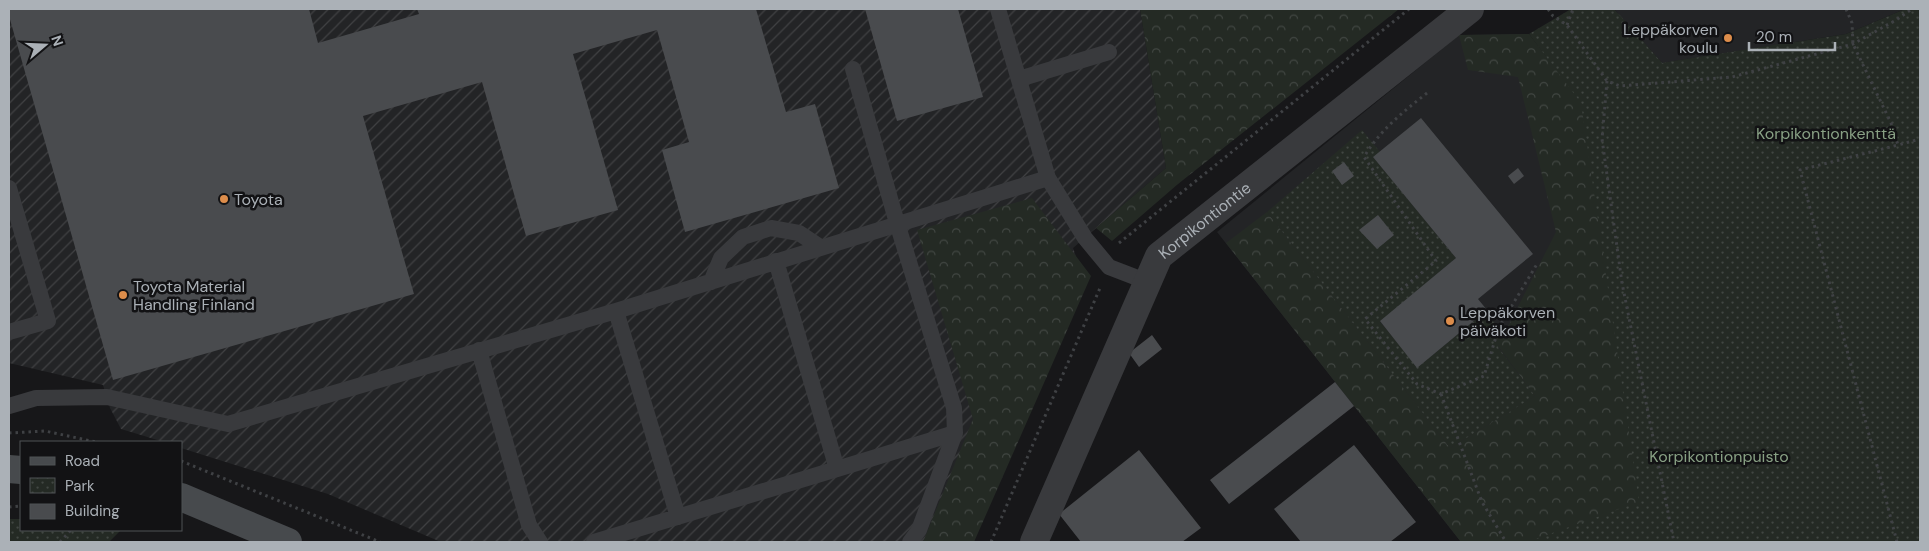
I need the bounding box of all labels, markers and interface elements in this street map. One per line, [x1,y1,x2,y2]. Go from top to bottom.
place label: Leppäkorven koulu [1623,19,1718,58]
north arrow [20,20,70,70]
scale bar [1749,20,1835,52]
text: 20 m [1756,27,1792,47]
marker: Leppäkorven koulu [1722,32,1734,44]
text: N [47,33,67,49]
park label: Korpikontionkenttä [1756,123,1896,144]
street label: Korpikontiontie [1154,177,1255,263]
place label: Toyota [234,189,283,210]
marker: Toyota [218,193,230,205]
place label: Toyota Material Handling Finland [133,276,255,315]
marker: Toyota Material Handling Finland [117,289,129,301]
place label: Leppäkorven päiväkoti [1460,302,1555,341]
marker: Leppäkorven päiväkoti [1444,315,1456,327]
legend [20,441,182,531]
park label: Korpikontionpuisto [1649,446,1789,467]
text: Road [65,451,100,471]
text: Park [65,476,95,496]
text: Building [65,501,120,521]

